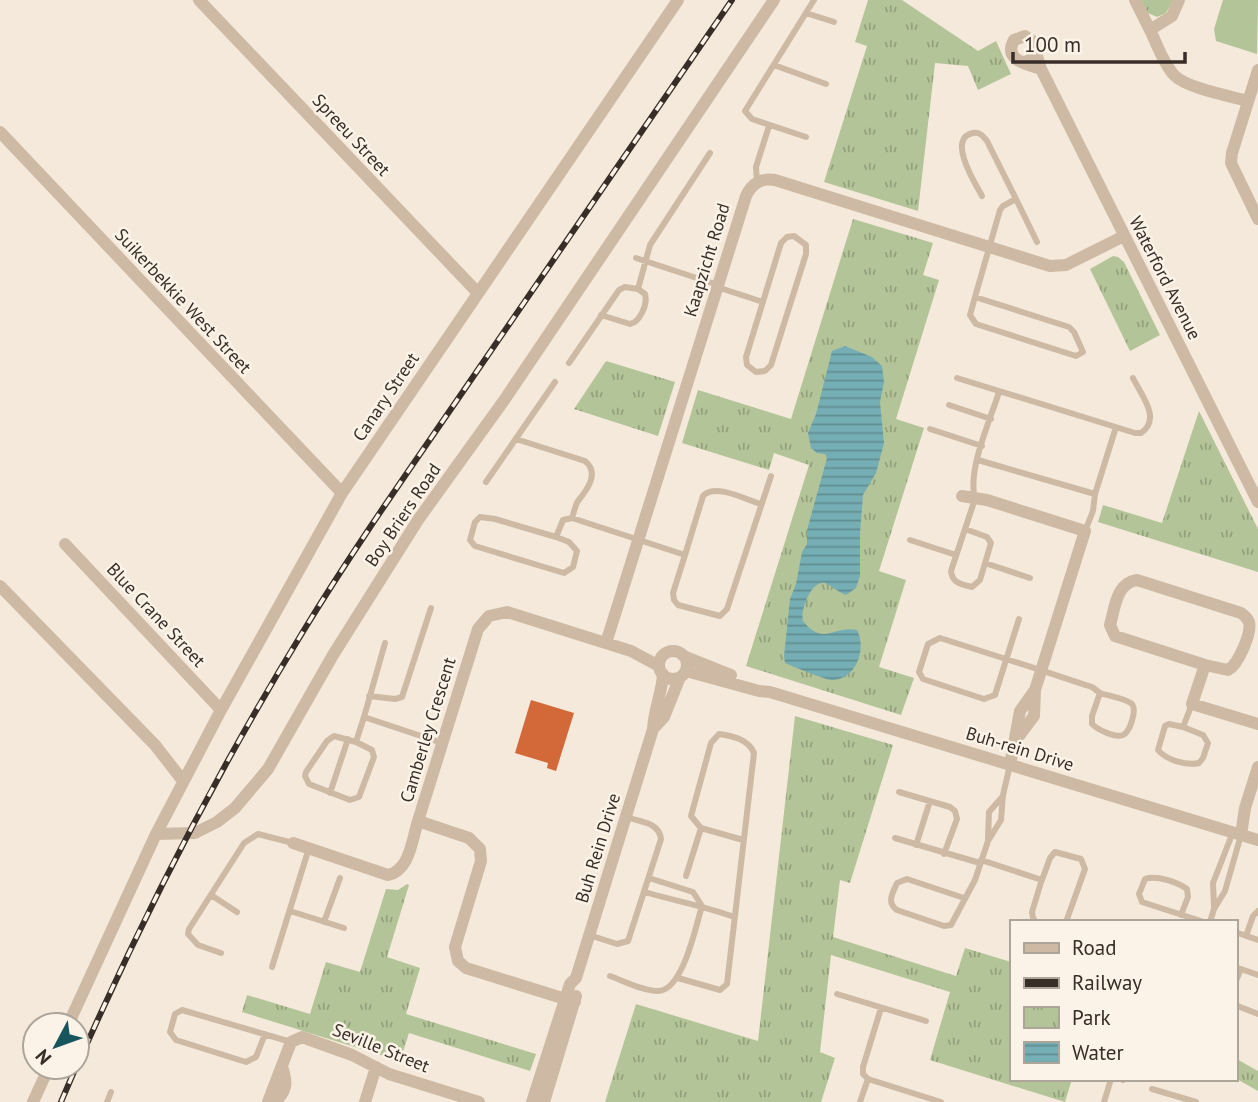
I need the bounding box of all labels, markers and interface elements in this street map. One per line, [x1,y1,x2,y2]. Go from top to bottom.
scale bar [1013,21,1184,65]
text: 100 m [1024,31,1081,58]
street label: Spreeu Street [307,89,395,181]
street label: Kaapzicht Road [678,200,735,319]
street label: Waterford Avenue [1124,212,1206,343]
street label: Suikerbekkie West Street [110,223,257,378]
street label: Canary Street [347,348,424,446]
street label: Boy Briers Road [360,459,446,571]
street label: Blue Crane Street [102,558,211,672]
street label: Camberley Crescent [394,654,461,805]
street label: Buh-rein Drive [963,721,1077,776]
street label: Buh Rein Drive [570,790,625,906]
legend [1010,920,1237,1081]
text: Road [1072,934,1116,961]
text: Railway [1072,969,1142,996]
text: Park [1072,1004,1111,1031]
north arrow [21,1011,91,1081]
street label: Seville Street [329,1018,433,1077]
text: Water [1072,1039,1124,1066]
text: N [30,1045,56,1070]

